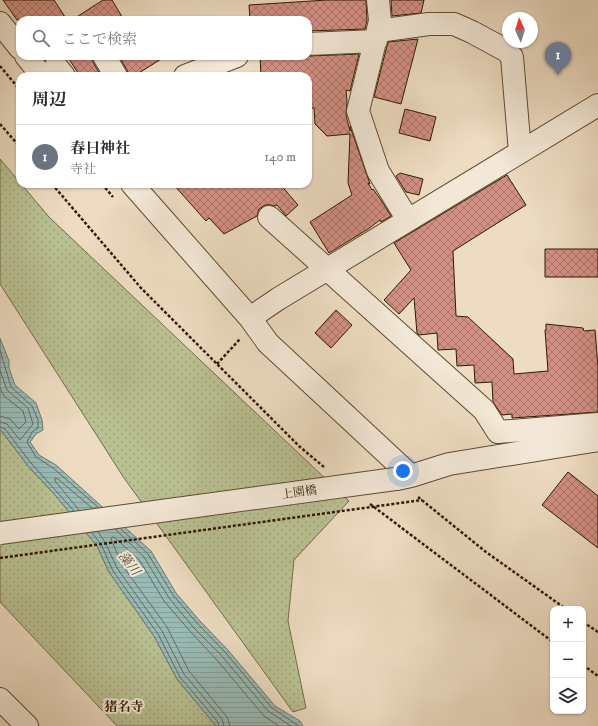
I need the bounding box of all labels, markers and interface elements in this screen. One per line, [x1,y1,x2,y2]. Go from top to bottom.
north arrow [502,12,538,48]
search box [16,16,312,60]
icon: search [30,27,52,49]
text: ここで検索 [62,30,137,49]
pin: 1 [545,42,571,75]
text: 周辺 [32,89,66,111]
text: 春日神社 [70,139,130,158]
text: 1 [43,149,47,165]
text: 140 m [264,149,296,165]
text: 寺社 [70,161,96,177]
your location [393,461,413,481]
street label: 上園橋 [280,483,318,502]
water label: 藻川 [115,548,145,580]
map controls [550,606,586,714]
button: + [550,606,586,642]
button: − [550,642,586,678]
button: layers [550,678,586,714]
district label: 猪名寺 [104,699,144,715]

